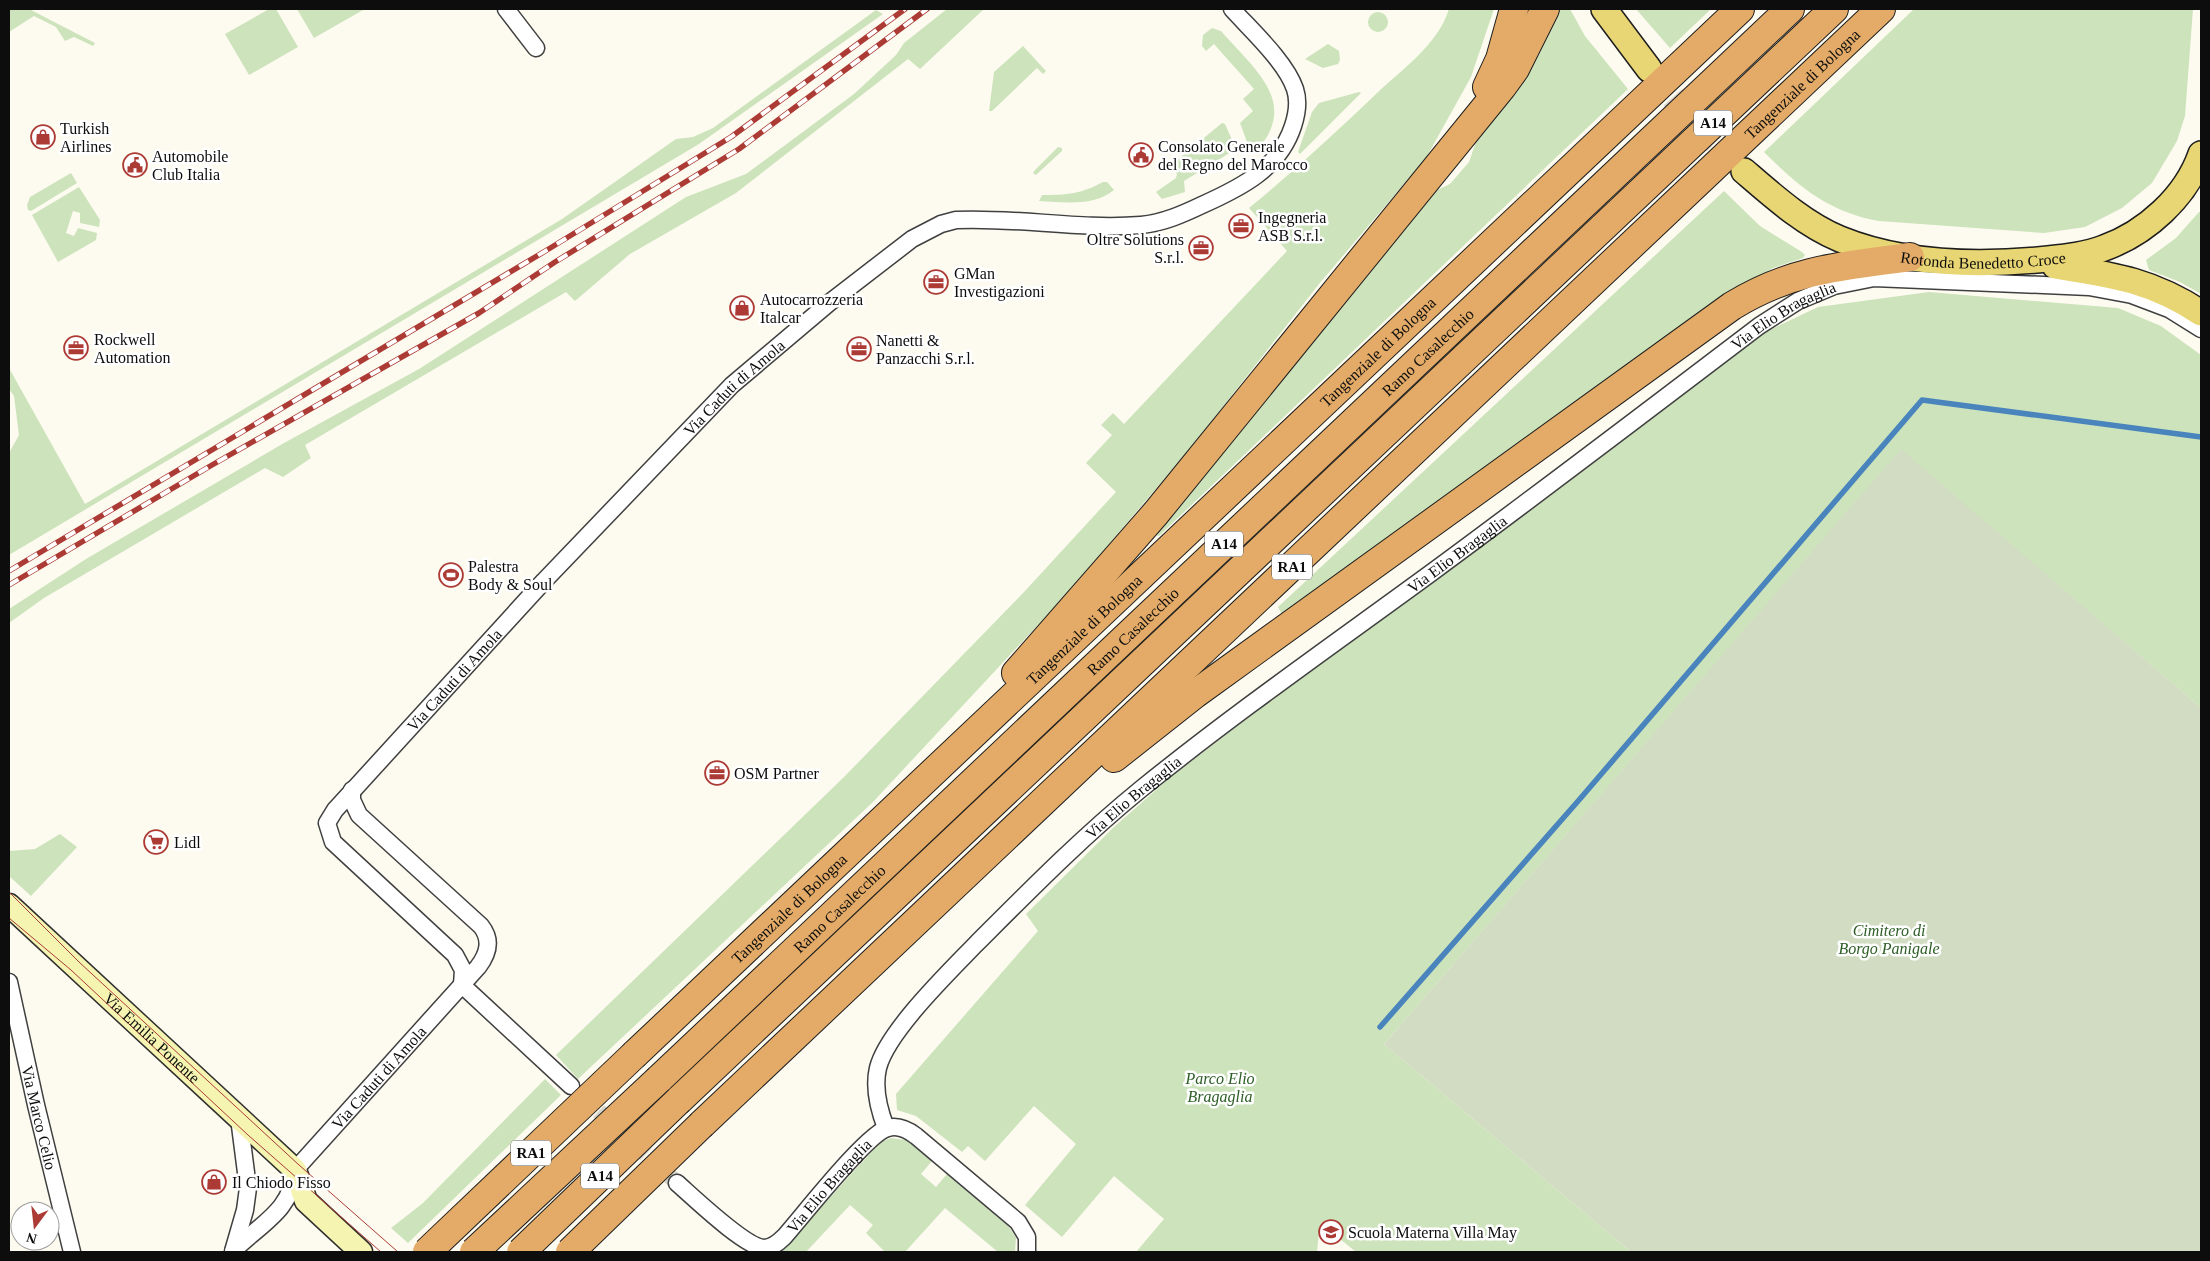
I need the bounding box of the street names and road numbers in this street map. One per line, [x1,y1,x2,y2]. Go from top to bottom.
street label: Tangenziale di Bologna [1741,25,1863,142]
road number: A14 [1694,110,1732,136]
street label: Rotonda Benedetto Croce [1899,248,2067,271]
street label: Via Elio Bragaglia [1728,278,1838,353]
street label: Tangenziale di Bologna [1317,293,1439,410]
street label: Ramo Casalecchio [1378,305,1477,399]
street label: Via Caduti di Amola [680,336,788,439]
street label: Via Elio Bragaglia [1404,512,1510,596]
road number: A14 [1205,532,1243,556]
road number: RA1 [1272,554,1312,580]
street label: Tangenziale di Bologna [1023,571,1145,688]
street label: Ramo Casalecchio [1083,584,1182,678]
street label: Via Caduti di Amola [403,625,505,734]
street label: Via Elio Bragaglia [1082,752,1184,842]
street label: Tangenziale di Bologna [728,850,850,967]
street label: Ramo Casalecchio [790,861,888,956]
street label: Via Emilia Ponente [101,989,203,1086]
street label: Via Caduti di Amola [328,1023,429,1132]
street label: Via Marco Celio [19,1064,60,1172]
street label: Via Elio Bragaglia [783,1135,874,1236]
road number: RA1 [511,1140,551,1166]
road number: A14 [581,1164,619,1188]

